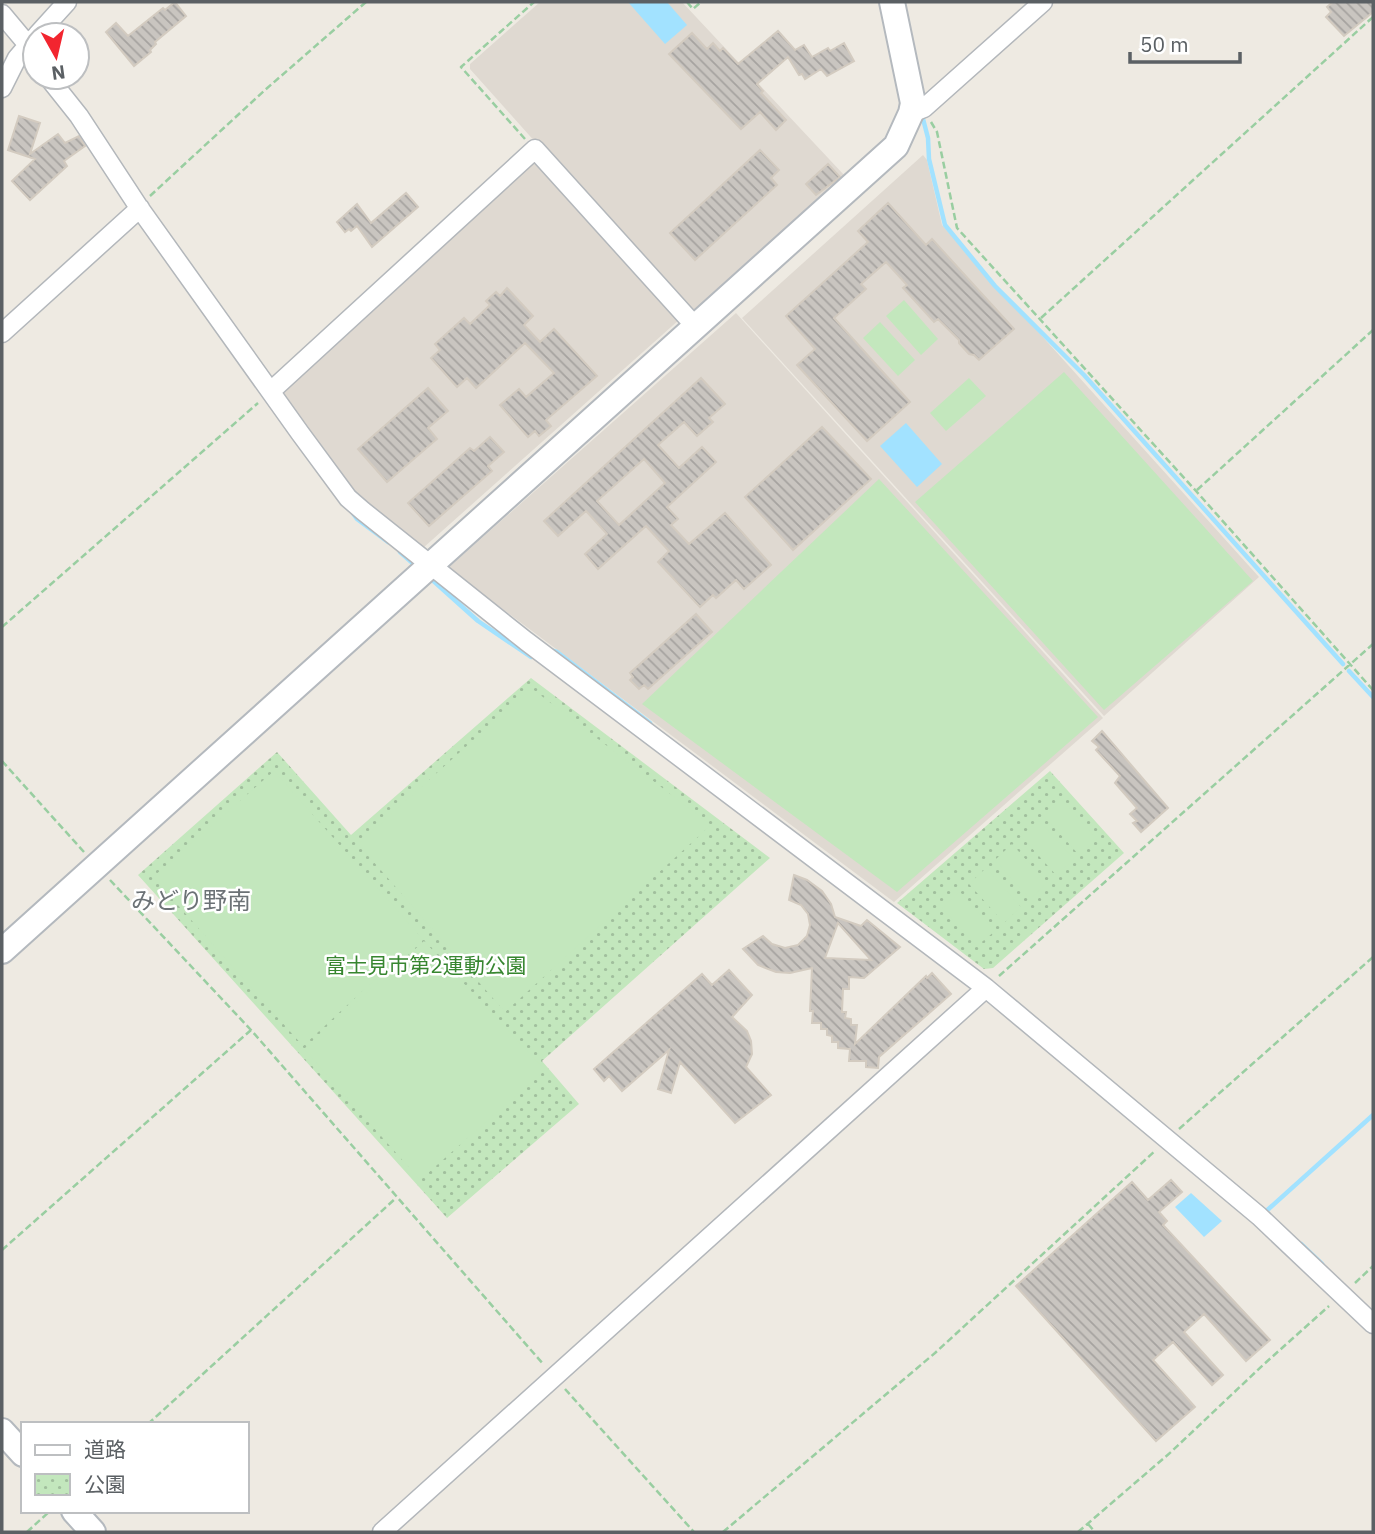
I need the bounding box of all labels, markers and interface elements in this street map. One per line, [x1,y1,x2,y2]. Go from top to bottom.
north arrow [21,21,91,91]
scale bar [1130,21,1240,65]
text: 50 m [1140,30,1189,58]
text: N [50,60,67,86]
district label: みどり野南 [131,884,251,916]
park label: 富士見市第2運動公園 [325,951,527,979]
legend [21,1422,248,1513]
text: 道路 [84,1435,126,1463]
text: 公園 [84,1470,126,1498]

